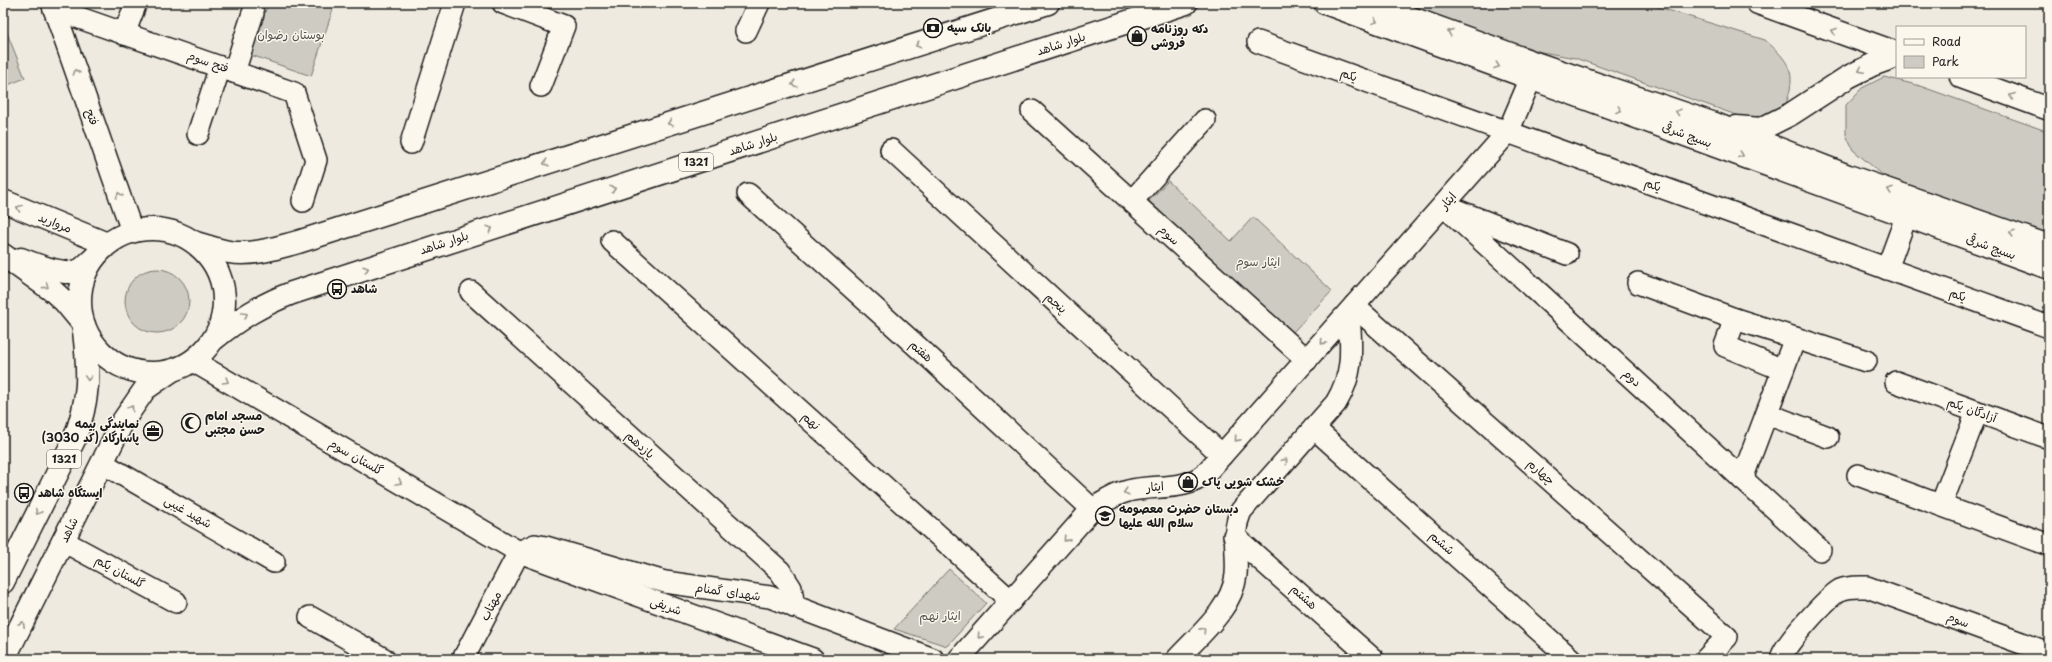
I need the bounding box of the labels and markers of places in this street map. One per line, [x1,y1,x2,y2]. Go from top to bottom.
bank icon: بانک سپه [922,17,944,39]
place label: بانک سپه [947,18,991,36]
place label: دکه روزنامه فروشی [1151,19,1209,51]
shop icon: دکه روزنامه فروشی [1126,25,1148,47]
bus stop icon: شاهد [326,278,348,300]
place label: شاهد [351,279,377,297]
place label: مسجد امام حسن مجتبی [205,406,265,438]
mosque icon: مسجد امام حسن مجتبی [180,412,202,434]
place label: نمایندگی بیمه پاسارگاد (کد 3030) [41,414,140,446]
office icon: نمایندگی بیمه پاسارگاد (کد 3030) [142,420,164,442]
shop icon: خشک شویی پاک [1177,471,1199,493]
place label: خشک شویی پاک [1202,472,1284,490]
bus stop icon: ایستگاه شاهد [13,482,35,504]
place label: ایستگاه شاهد [38,483,102,501]
place label: دبستان حضرت معصومه سلام الله علیها [1119,499,1239,532]
school or university icon: دبستان حضرت معصومه سلام الله علیها [1094,505,1116,527]

